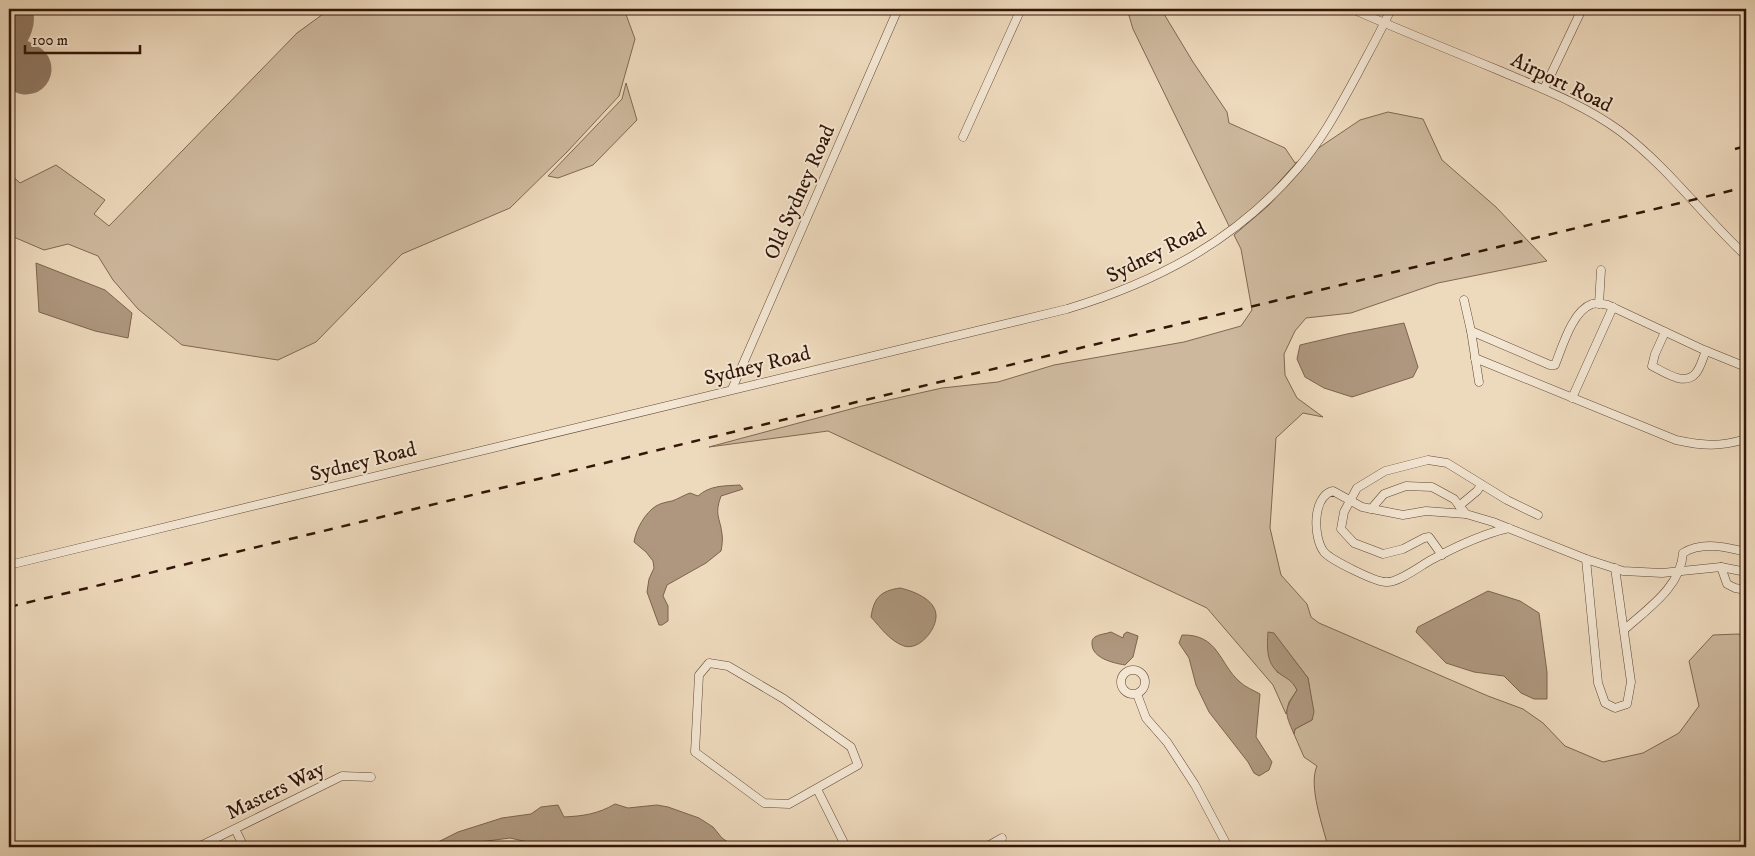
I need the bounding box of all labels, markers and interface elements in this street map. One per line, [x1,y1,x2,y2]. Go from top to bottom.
scale bar [25,22,140,54]
text: 100 m [32,31,68,50]
street label: Airport Road [1507,47,1617,119]
street label: Old Sydney Road [759,121,841,264]
street label: Sydney Road [1102,216,1211,289]
street label: Sydney Road [701,340,814,392]
street label: Sydney Road [307,436,420,488]
street label: Masters Way [222,755,330,826]

